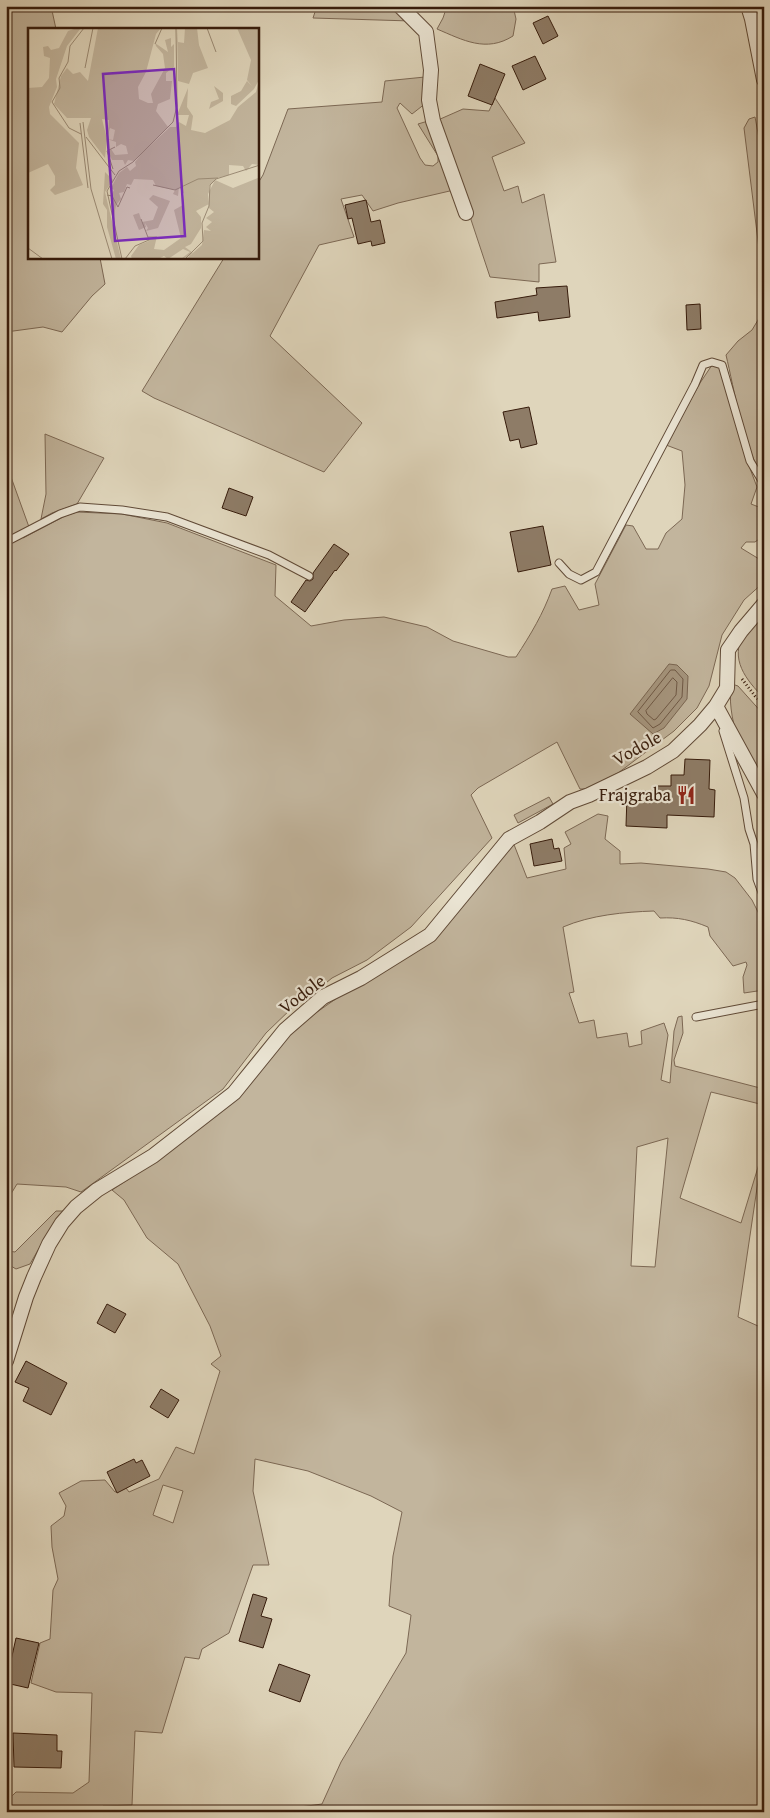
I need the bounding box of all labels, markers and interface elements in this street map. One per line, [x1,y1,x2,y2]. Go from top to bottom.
inset map [28,28,259,259]
street label: Vodole [607,723,666,772]
place label: Frajgraba [599,781,671,808]
restaurant icon: Frajgraba [675,784,697,806]
street label: Vodole [273,967,331,1020]

